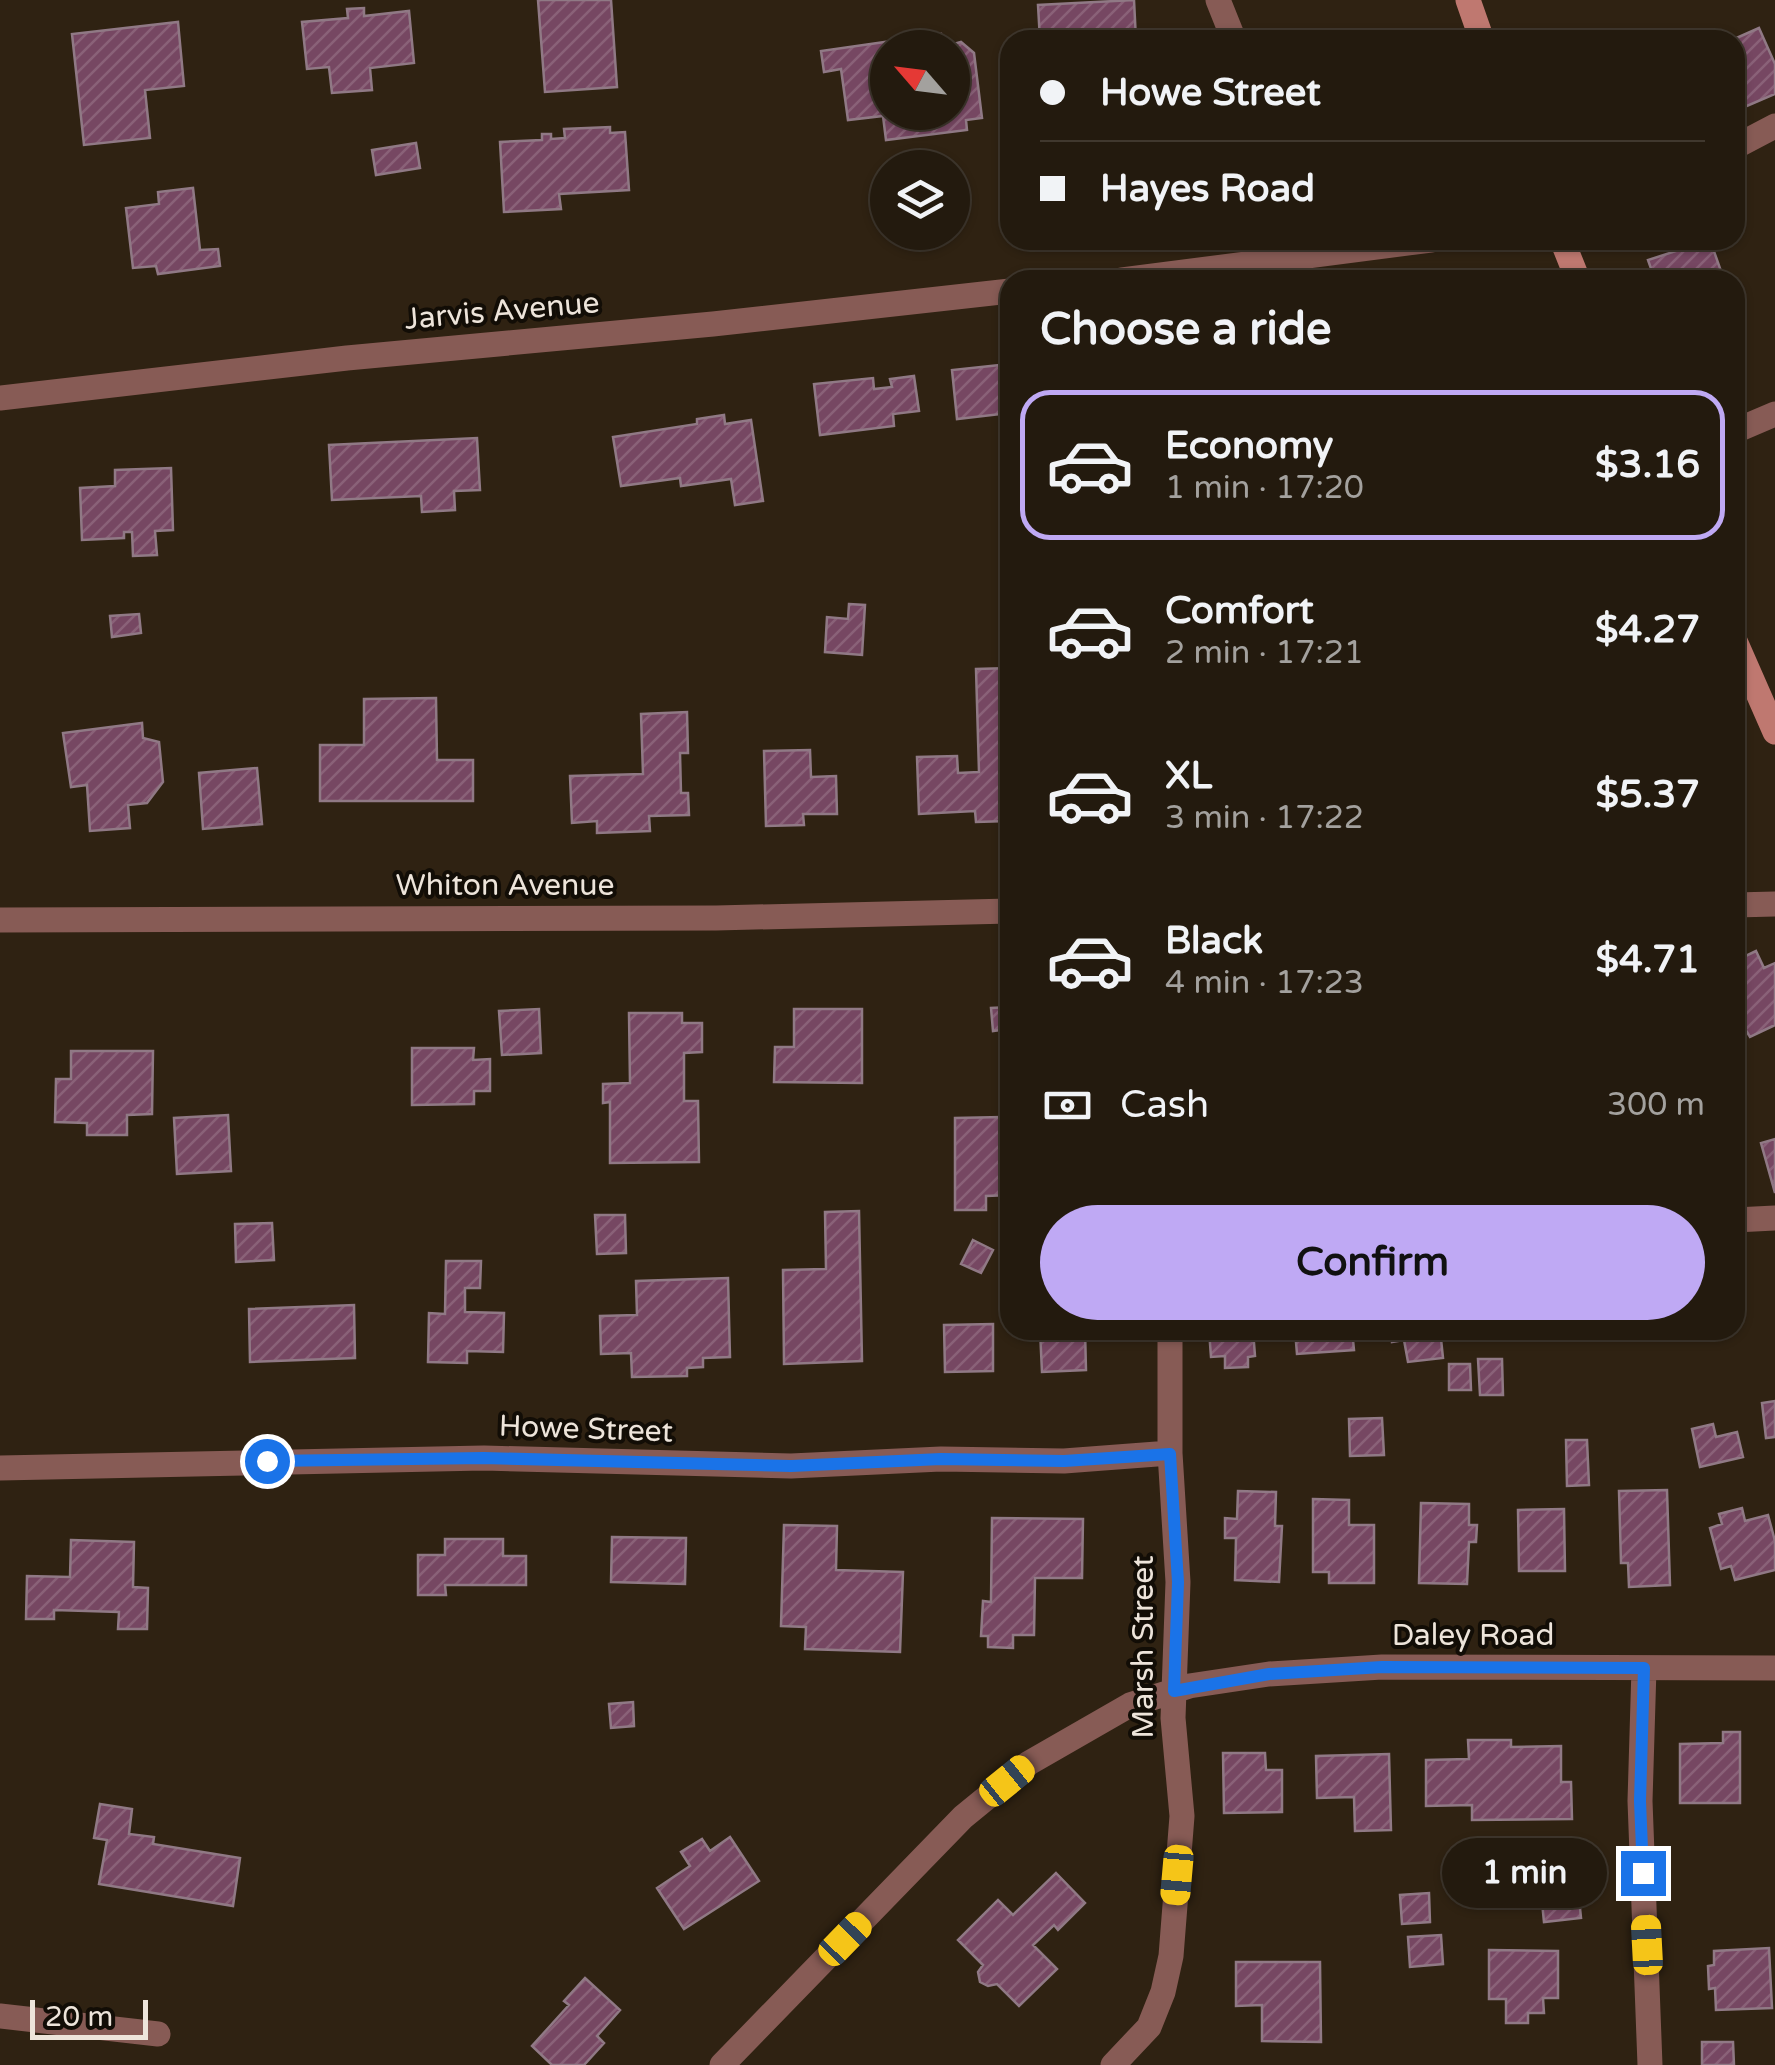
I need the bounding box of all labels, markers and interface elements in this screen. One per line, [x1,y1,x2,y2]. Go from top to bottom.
north arrow [870,30,970,130]
map controls [870,30,970,250]
text: Howe Street [1100,70,1321,116]
button: layers [870,150,970,250]
text: Hayes Road [1100,166,1315,212]
street label: Jarvis Avenue [403,284,601,338]
text: Choose a ride [1040,303,1331,357]
icon: car [1045,420,1135,510]
text: Economy [1165,423,1333,469]
text: $3.16 [1595,442,1700,488]
text: 1 min · 17:20 [1165,469,1364,507]
icon: car [1045,585,1135,675]
text: Comfort [1165,588,1314,634]
text: $4.27 [1595,607,1700,653]
text: 2 min · 17:21 [1165,634,1364,672]
icon: car [1045,750,1135,840]
text: XL [1165,753,1212,799]
text: $5.37 [1595,772,1700,818]
text: 3 min · 17:22 [1165,799,1364,837]
street label: Whiton Avenue [396,867,615,904]
icon: car [1045,915,1135,1005]
text: Black [1165,918,1263,964]
text: $4.71 [1595,937,1700,983]
text: 4 min · 17:23 [1165,964,1364,1002]
icon: cash [1040,1078,1095,1133]
text: Cash [1120,1082,1209,1128]
text: 300 m [1607,1086,1705,1124]
button: Confirm [1040,1205,1705,1320]
street label: Howe Street [498,1407,674,1451]
route start [245,1439,290,1484]
street label: Marsh Street [1125,1555,1162,1739]
street label: Daley Road [1392,1617,1554,1654]
car [974,1750,1040,1812]
callout: 1 min [1443,1838,1608,1908]
car [1159,1844,1195,1906]
route end [1621,1851,1666,1896]
text: 1 min [1482,1854,1567,1892]
car [813,1907,877,1971]
car [1630,1914,1664,1976]
scale bar [30,1995,148,2040]
text: 20 m [45,2000,113,2034]

